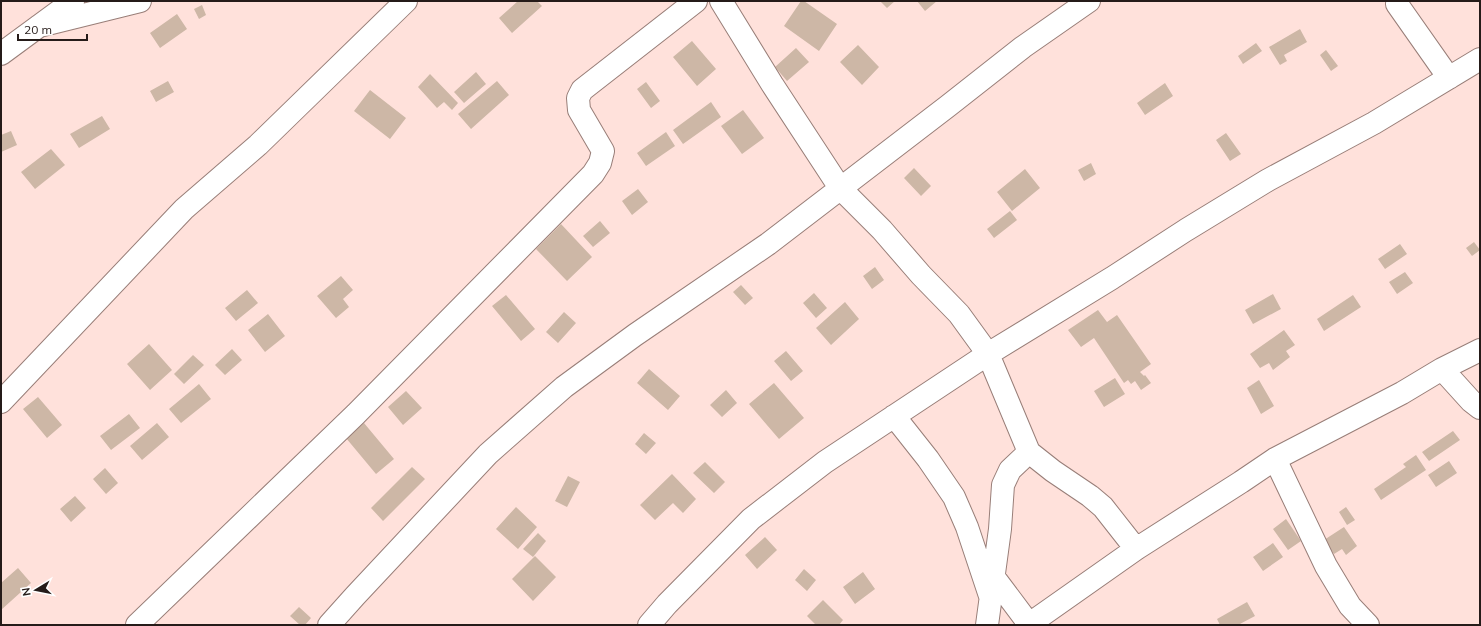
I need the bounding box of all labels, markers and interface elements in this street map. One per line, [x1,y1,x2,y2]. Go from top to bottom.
scale bar [18,16,87,42]
text: 20 m [24,22,52,37]
north arrow [16,570,56,610]
text: N [19,586,34,597]

